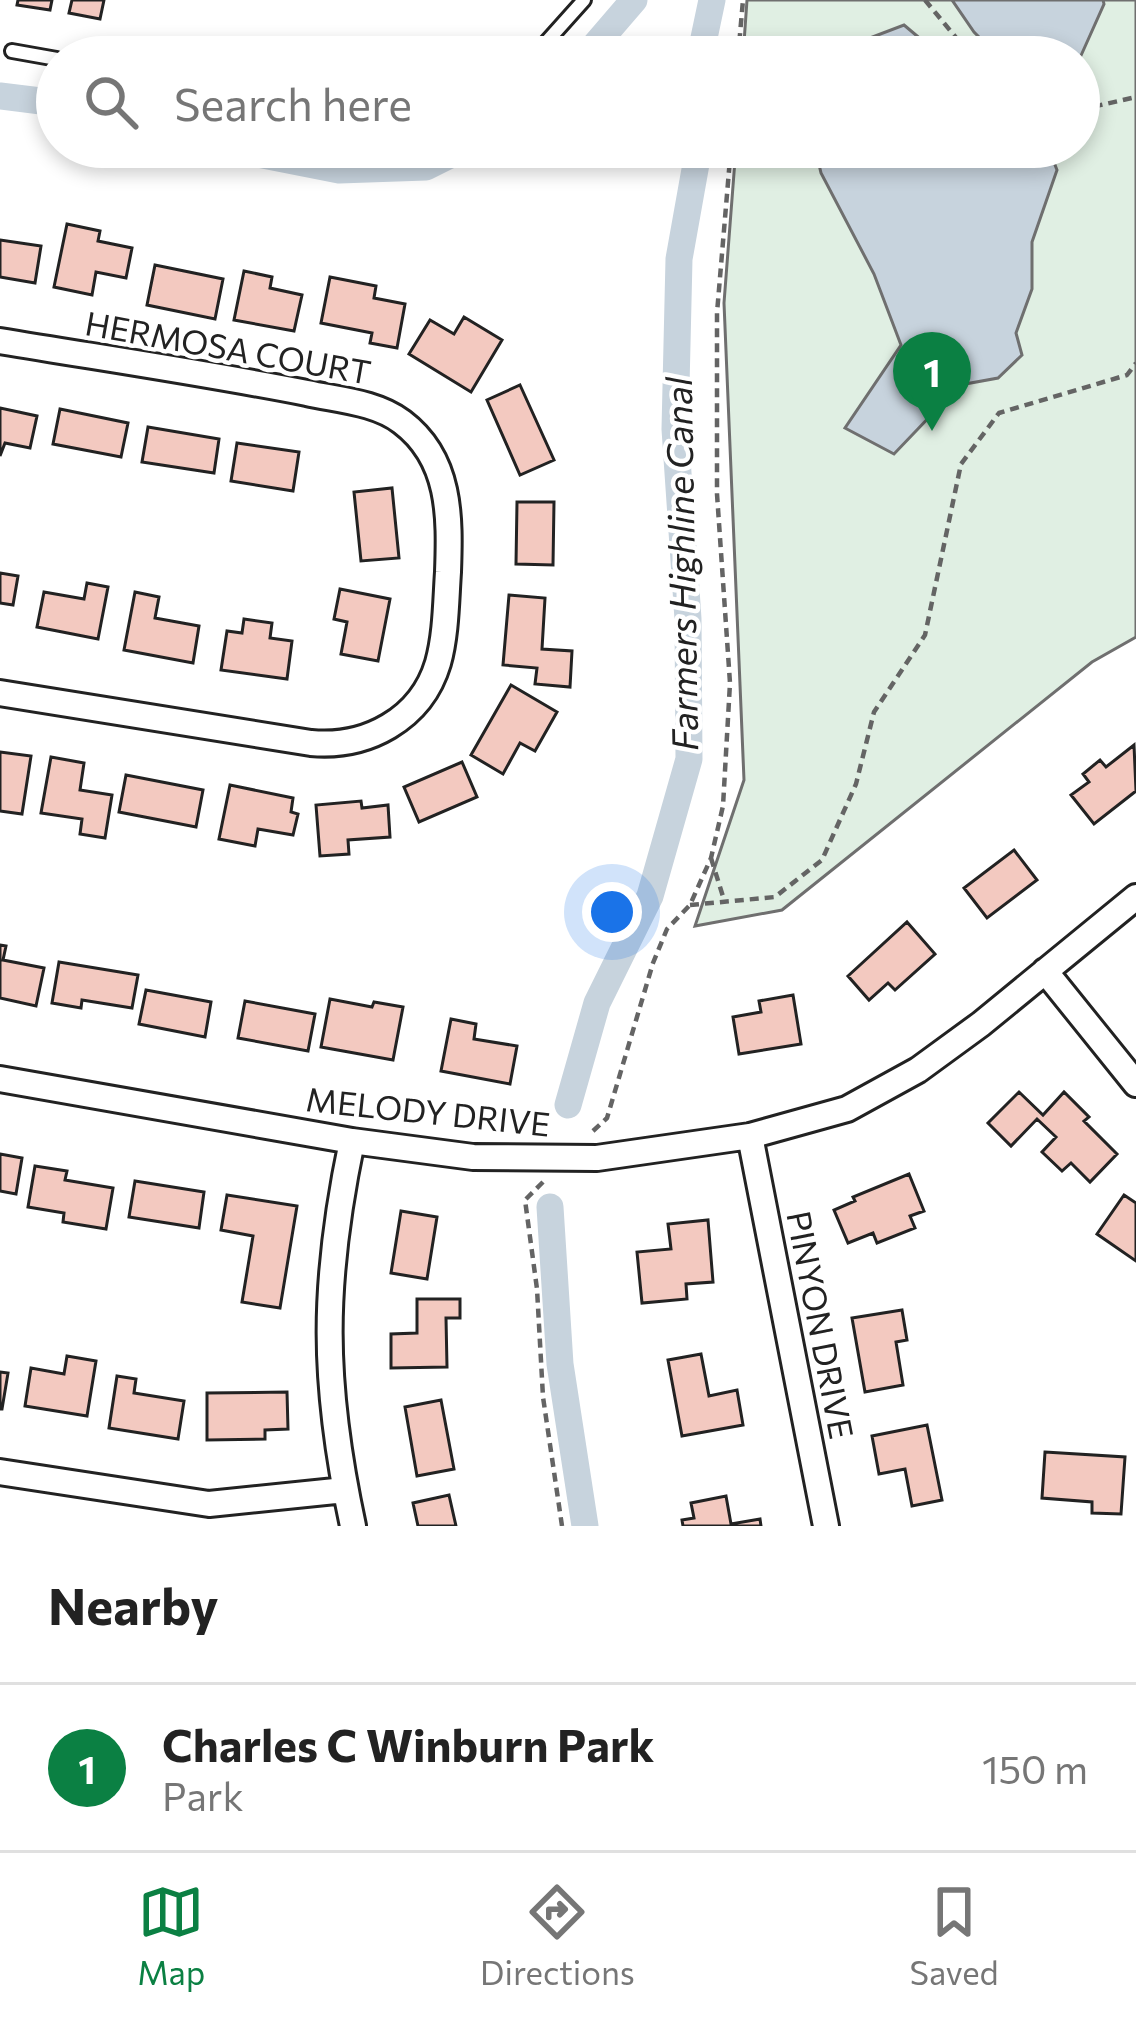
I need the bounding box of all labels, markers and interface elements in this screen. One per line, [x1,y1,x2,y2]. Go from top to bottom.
search box [36,36,1100,168]
icon: search [78,69,144,135]
text: Search here [174,75,412,130]
street label: HERMOSA COURT [82,301,374,392]
pin: 1 [893,332,971,431]
water label: Farmers Highline Canal [655,376,705,751]
your location [582,882,642,942]
street label: MELODY DRIVE [304,1077,552,1144]
street label: PINYON DRIVE [779,1207,864,1442]
text: Nearby [48,1573,218,1636]
text: Charles C Winburn Park [162,1716,654,1771]
text: 1 [78,1744,96,1792]
text: 150 m [982,1744,1088,1792]
text: Park [162,1771,244,1819]
tab: Map [137,1879,205,1992]
tab: Directions [480,1879,635,1992]
tab: Saved [910,1879,999,1992]

